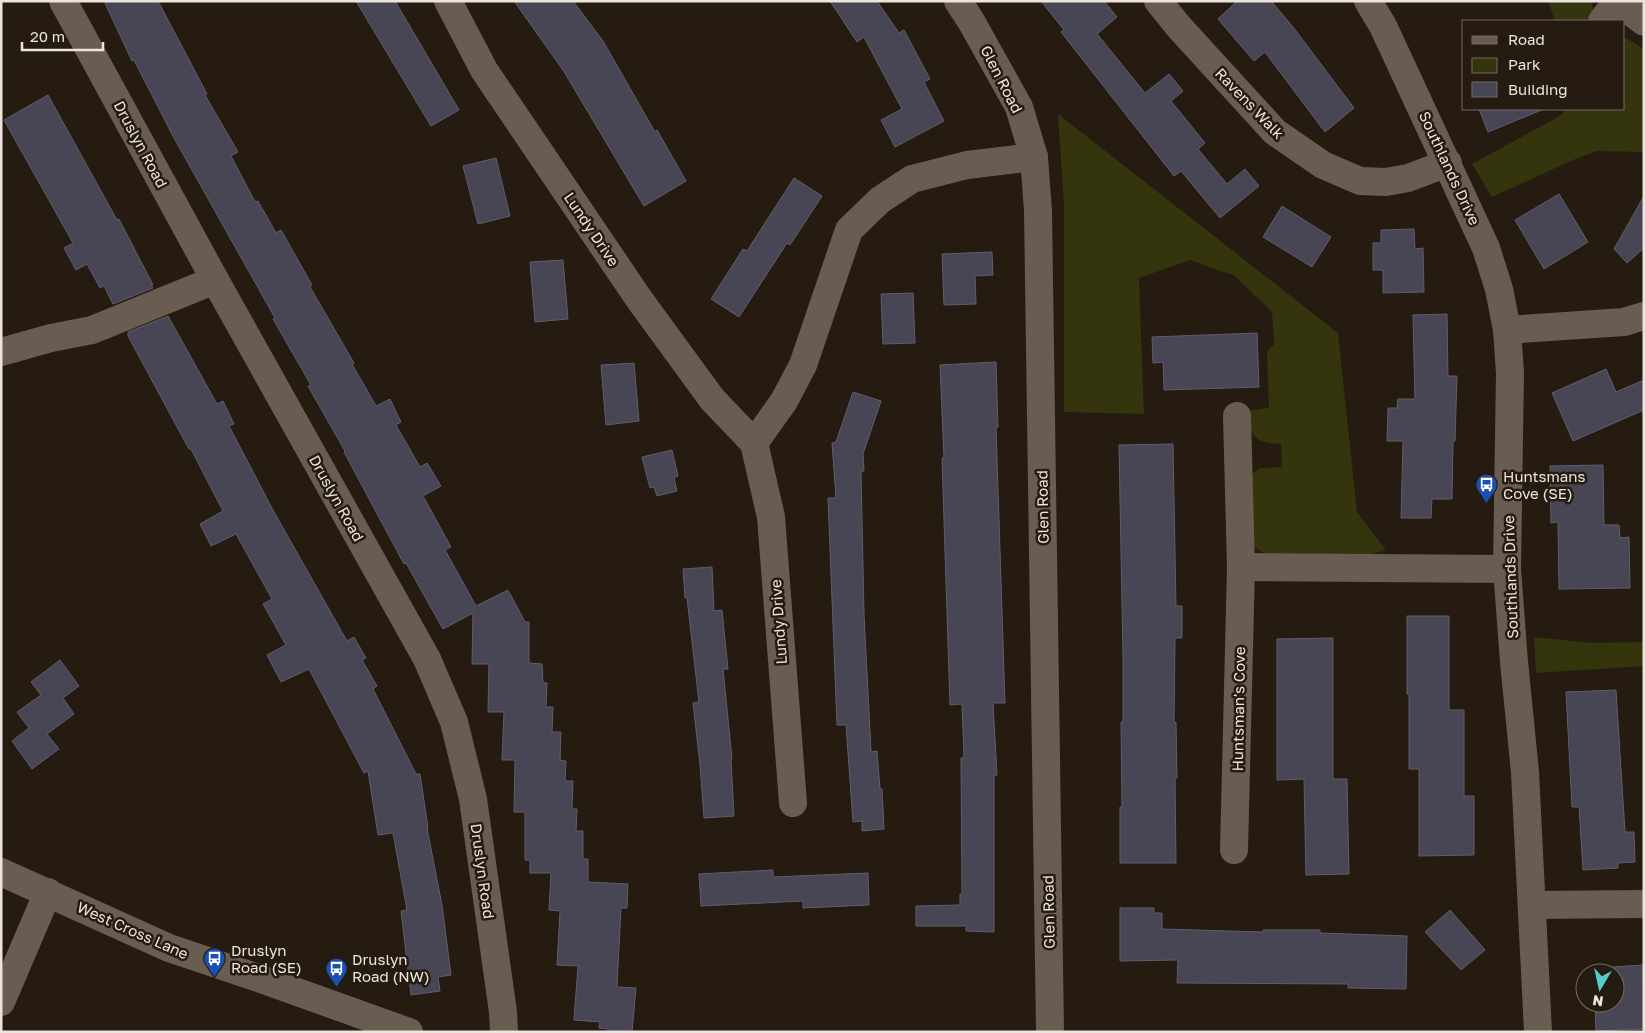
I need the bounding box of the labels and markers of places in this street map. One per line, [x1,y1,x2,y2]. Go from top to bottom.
place label: Huntsmans Cove (SE) [1503,467,1585,502]
bus stop icon: Huntsmans Cove (SE) [1475,473,1499,504]
place label: Druslyn Road (SE) [231,941,302,976]
bus stop icon: Druslyn Road (SE) [203,947,227,978]
place label: Druslyn Road (NW) [352,950,430,985]
bus stop icon: Druslyn Road (NW) [324,956,348,987]

